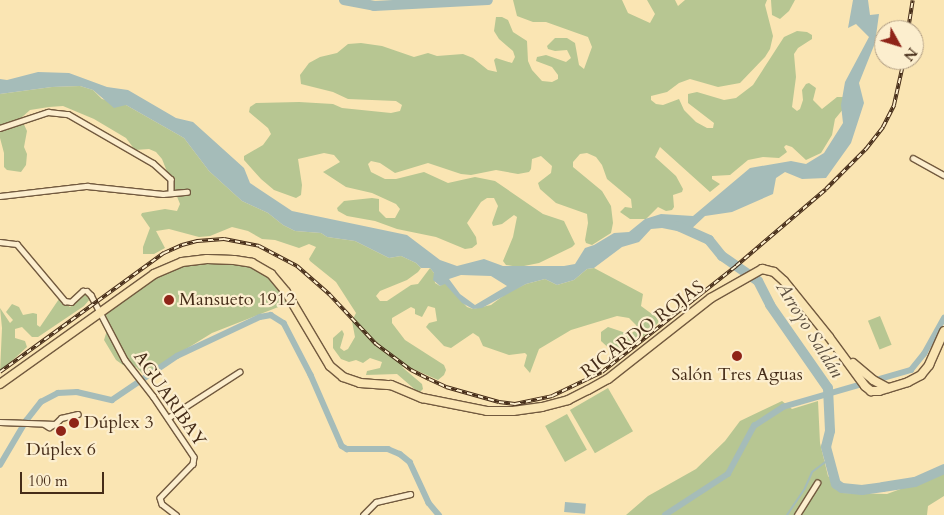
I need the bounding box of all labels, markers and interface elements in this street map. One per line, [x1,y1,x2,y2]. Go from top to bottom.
north arrow [874,20,924,70]
text: N [899,43,921,65]
street label: RICARDO ROJAS [577,277,709,383]
water label: Arroyo Saldán [770,278,848,382]
place label: Mansueto 1912 [179,289,295,311]
marker: Mansueto 1912 [163,294,175,306]
street label: AGUARIBAY [128,347,210,451]
marker: Salón Tres Aguas [731,350,743,362]
place label: Salón Tres Aguas [671,364,803,386]
place label: Dúplex 3 [84,412,154,434]
marker: Dúplex 3 [68,417,80,429]
marker: Dúplex 6 [55,425,67,437]
place label: Dúplex 6 [26,439,96,461]
scale bar [22,462,106,494]
text: 100 m [28,471,68,491]

